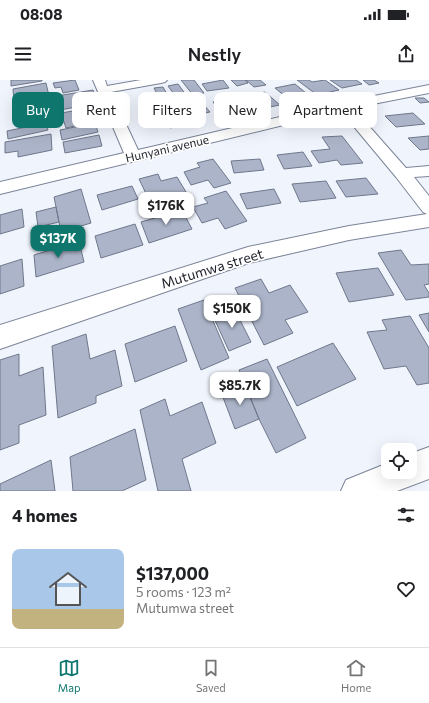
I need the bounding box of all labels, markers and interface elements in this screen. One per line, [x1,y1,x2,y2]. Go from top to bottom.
text: 08:08 [20,5,62,23]
icon: menu [12,43,34,65]
text: Nestly [188,43,241,65]
icon: share [395,43,417,65]
chip: Buy [12,92,64,128]
chip: Rent [72,92,130,128]
chip: Filters [138,92,206,128]
chip: New [214,92,271,128]
chip: Apartment [279,92,377,128]
street label: Hunyani avenue [124,132,210,164]
pin: $176K [138,192,194,226]
text: $176K [147,197,185,213]
pin: $137K [30,225,86,259]
text: $137K [39,230,77,246]
street label: Mutumwa street [159,244,265,292]
pin: $150K [204,295,260,329]
text: $150K [213,300,251,316]
pin: $85.7K [207,372,273,406]
text: $85.7K [219,377,261,393]
map controls [381,443,417,479]
button: locate [381,443,417,479]
icon: filters [395,504,417,526]
text: 4 homes [12,505,77,526]
text: $137,000 [136,563,209,584]
icon: home [44,565,92,613]
icon: heart [395,578,417,600]
text: 5 rooms · 123 m² [136,584,231,600]
text: Mutumwa street [136,600,234,616]
tab: Map [58,657,80,694]
tab: Saved [196,657,226,694]
tab: Home [341,657,371,694]

